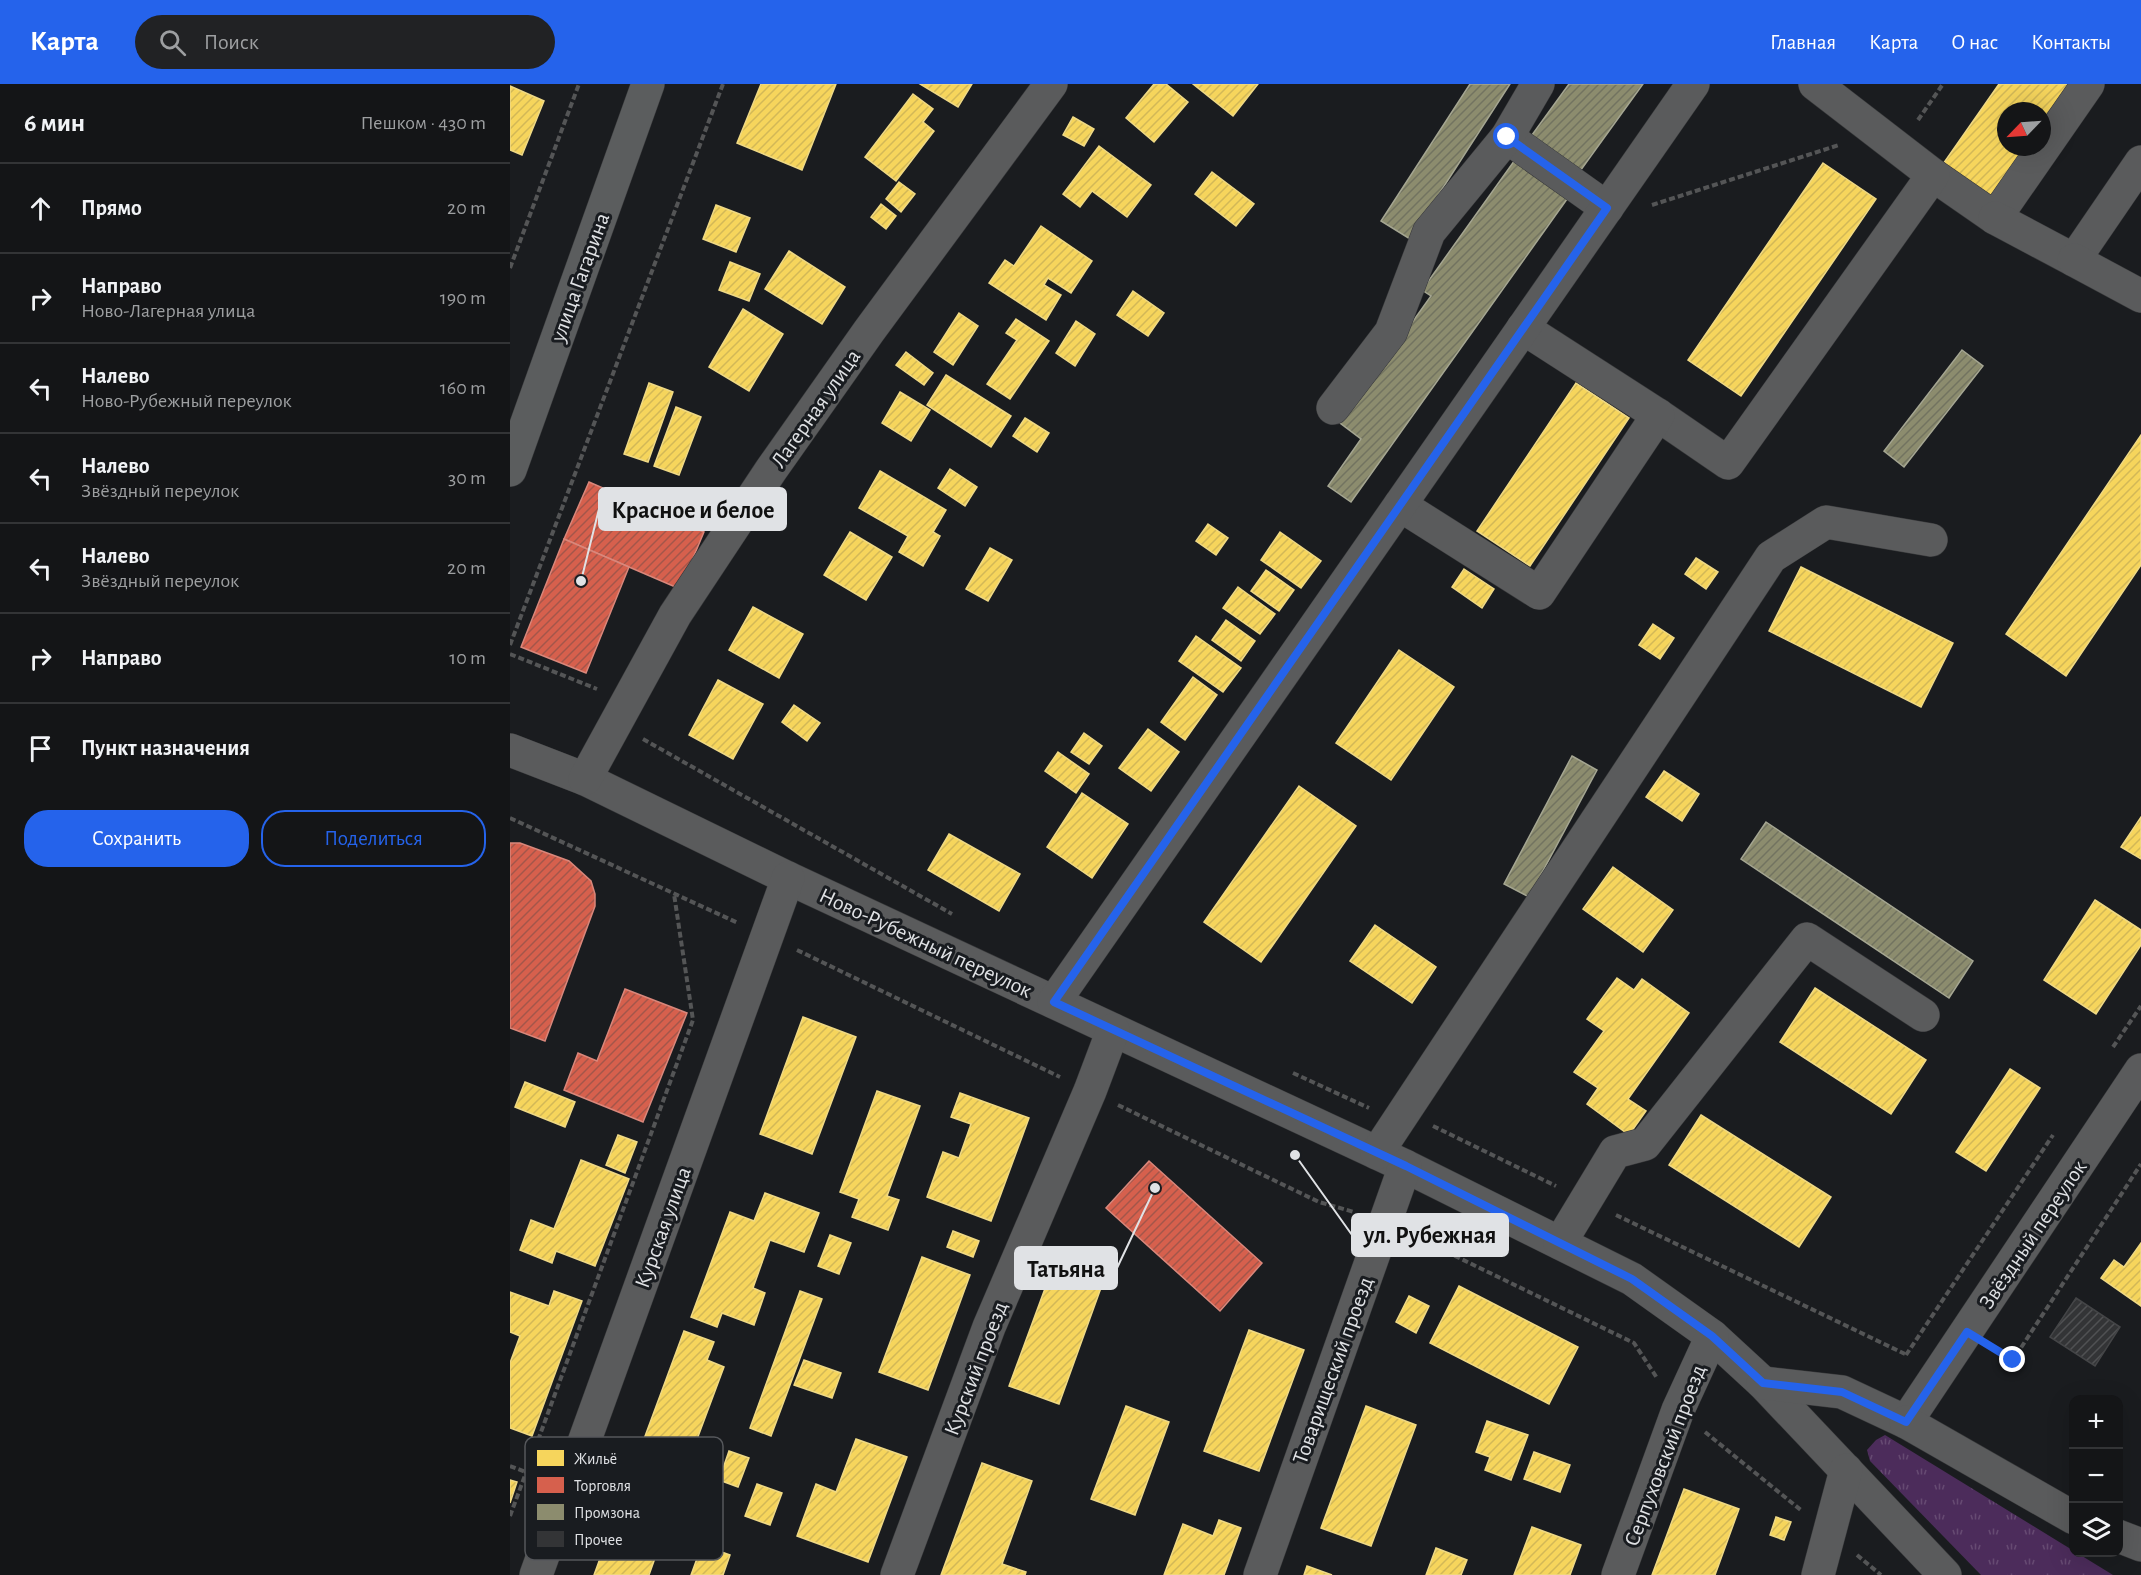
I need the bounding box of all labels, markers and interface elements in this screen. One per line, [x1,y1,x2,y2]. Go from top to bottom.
search box [135,15,555,69]
icon: search [156,26,189,59]
text: Карта [30,28,99,56]
text: Поиск [204,31,259,53]
text: Главная [1770,32,1836,53]
text: Карта [1869,32,1918,53]
text: О нас [1951,32,1998,53]
text: Контакты [2031,32,2111,53]
north arrow [1997,102,2051,156]
text: 6 мин [24,110,85,136]
text: Пешком · 430 m [360,113,486,133]
route start [1493,123,1519,149]
icon: ahead [24,192,57,225]
text: Прямо [81,197,142,219]
text: 20 m [447,198,486,218]
street label: улица Гагарина [546,210,613,346]
text: Направо [81,275,162,297]
icon: right [24,282,57,315]
text: 190 m [440,288,486,308]
text: Ново-Лагерная улица [81,301,255,321]
street label: Лагерная улица [767,346,865,472]
text: Налево [81,365,150,387]
icon: left [24,372,57,405]
text: 160 m [440,378,486,398]
text: Ново-Рубежный переулок [81,391,292,411]
text: Налево [81,455,150,477]
icon: left [24,462,57,495]
text: 30 m [448,468,486,488]
text: Звёздный переулок [81,481,239,501]
callout: Красное и белое [599,488,786,530]
text: Красное и белое [612,499,774,523]
text: Налево [81,545,150,567]
icon: left [24,552,57,585]
text: 20 m [447,558,486,578]
text: Звёздный переулок [81,571,239,591]
icon: right [24,642,57,675]
text: Направо [81,647,162,669]
text: 10 m [449,648,486,668]
icon: arrive [24,732,57,765]
text: Пункт назначения [81,737,250,759]
button: Сохранить [24,810,249,867]
button: Поделиться [261,810,486,867]
street label: Ново-Рубежный переулок [816,884,1035,1002]
street label: Звёздный переулок [1975,1156,2091,1313]
street label: Курская улица [631,1164,695,1291]
callout: ул. Рубежная [1352,1214,1508,1256]
text: ул. Рубежная [1363,1224,1496,1248]
callout: Татьяна [1015,1247,1117,1289]
text: Татьяна [1027,1258,1105,1282]
street label: Товарищеский проезд [1289,1274,1377,1467]
street label: Курский проезд [940,1298,1012,1438]
route end [1999,1346,2025,1372]
street label: Серпуховский проезд [1620,1362,1710,1549]
map controls [2069,1395,2123,1557]
button: + [2069,1395,2123,1449]
legend [525,1437,723,1560]
button: − [2069,1449,2123,1503]
text: Жильё [574,1451,617,1467]
text: Торговля [574,1478,631,1494]
button: layers [2069,1503,2123,1557]
text: Промзона [574,1505,640,1521]
text: Прочее [574,1532,623,1548]

